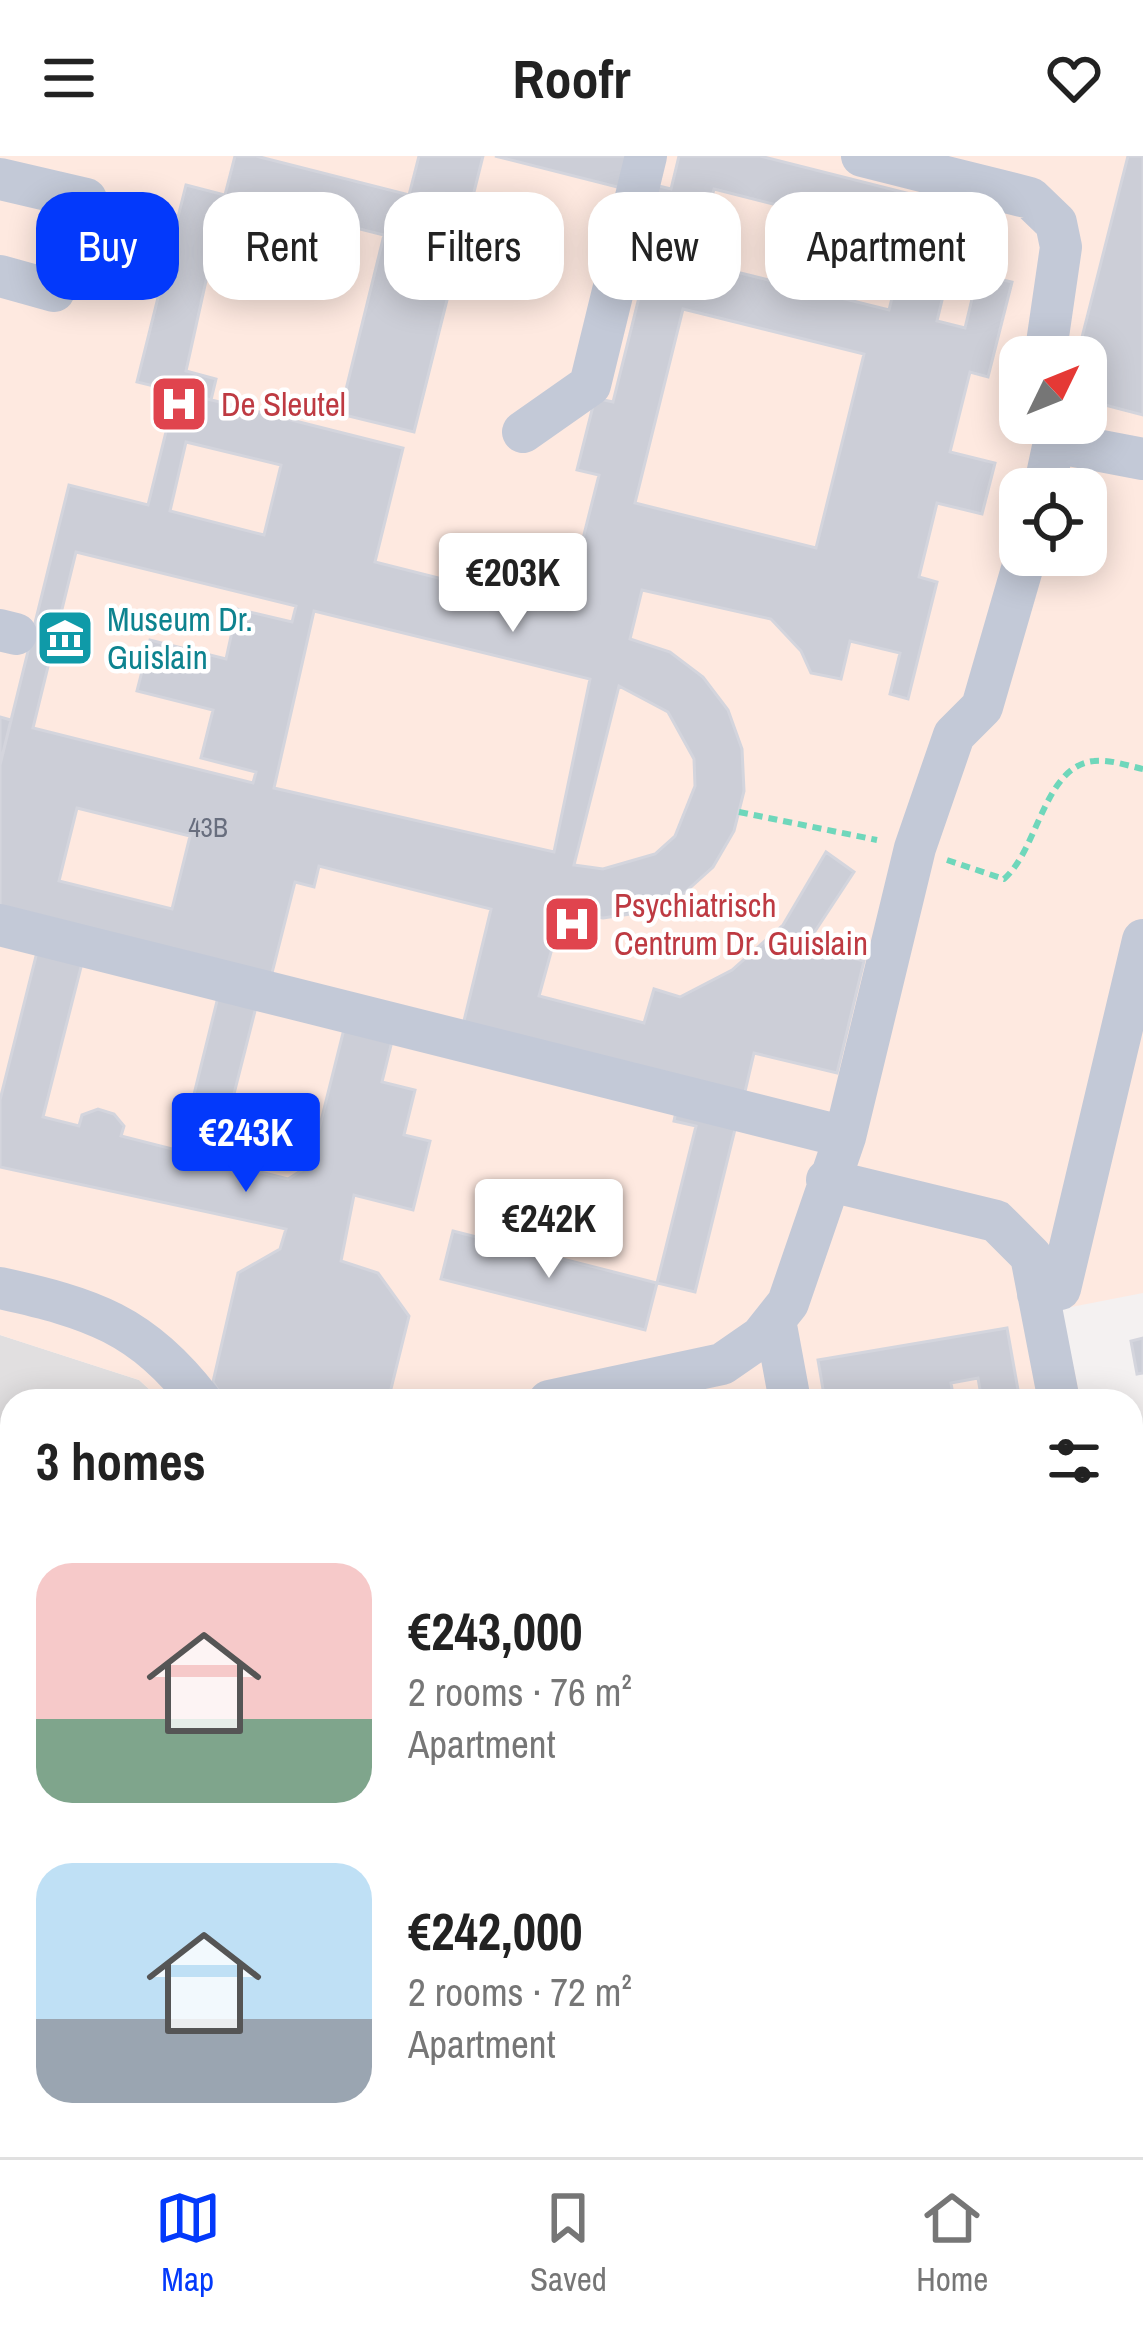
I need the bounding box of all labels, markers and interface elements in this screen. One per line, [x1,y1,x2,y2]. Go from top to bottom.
text: Roofr [512,42,631,115]
icon: menu [36,45,102,111]
icon: heart [1041,45,1107,111]
chip: Buy [36,192,179,300]
chip: Rent [203,192,360,300]
chip: Filters [384,192,564,300]
chip: New [588,192,741,300]
chip: Apartment [765,192,1008,300]
north arrow [999,336,1107,444]
map controls [999,336,1107,576]
hospital icon: De Sleutel [148,373,210,435]
place label: De Sleutel [221,382,346,426]
button: locate [999,468,1107,576]
pin: €203K [429,533,597,635]
text: €203K [466,546,560,598]
place label: Museum Dr. Guislain [107,597,253,679]
museum icon: Museum Dr. Guislain [34,607,96,669]
house number: 43B [188,809,228,845]
place label: Psychiatrisch Centrum Dr. Guislain [614,883,868,965]
hospital icon: Psychiatrisch Centrum Dr. Guislain [541,893,603,955]
pin: €243K [162,1093,330,1195]
text: €243K [199,1106,293,1158]
pin: €242K [465,1179,633,1281]
text: €242K [502,1192,596,1244]
text: 3 homes [36,1427,206,1496]
icon: filters [1041,1428,1107,1494]
text: €243,000 [408,1597,582,1666]
icon: home [132,1611,276,1755]
text: 2 rooms · 76 m² [408,1666,632,1718]
text: Apartment [408,1718,556,1770]
text: €242,000 [408,1897,582,1966]
icon: home [132,1911,276,2055]
text: 2 rooms · 72 m² [408,1966,632,2018]
text: Apartment [408,2018,556,2070]
tab: Map [155,2185,221,2301]
tab: Saved [530,2185,607,2301]
tab: Home [916,2185,988,2301]

